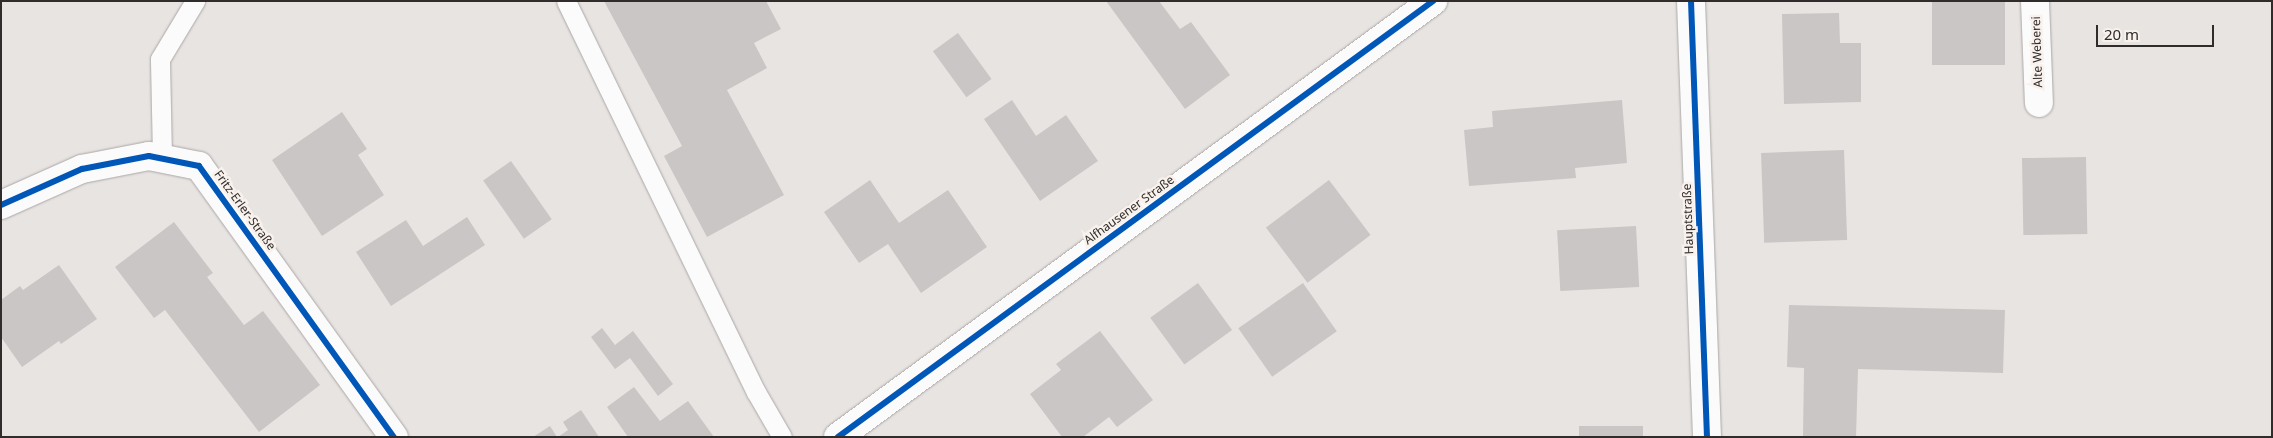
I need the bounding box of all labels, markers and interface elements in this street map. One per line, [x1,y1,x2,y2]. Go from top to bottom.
scale bar [2098,15,2216,47]
street label: Alte Weberei [2029,16,2045,88]
text: 20 m [2104,24,2139,44]
street label: Fritz-Erler-Straße [211,167,279,253]
street label: Alfhausener Straße [1081,172,1177,248]
street label: Hauptstraße [1680,183,1696,255]

